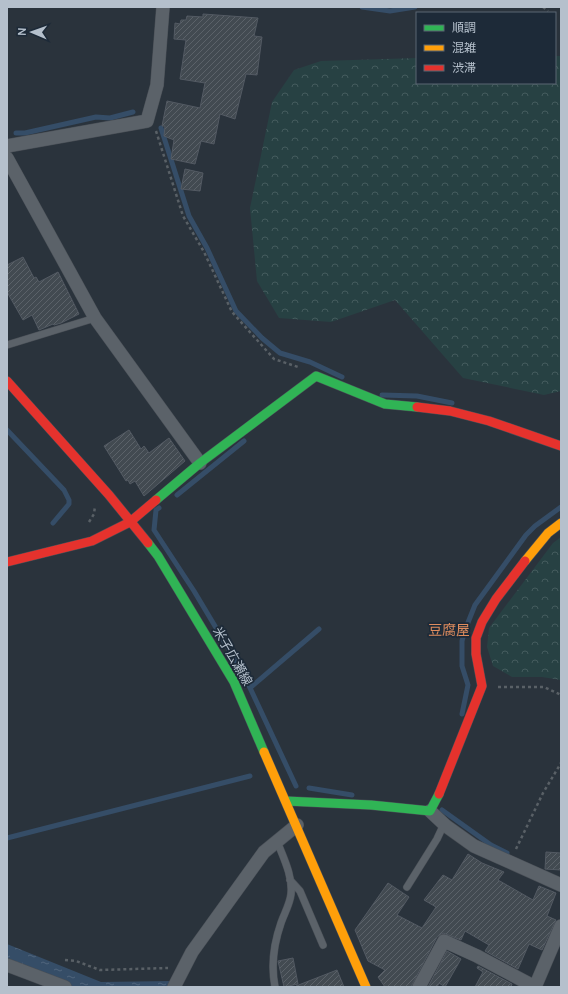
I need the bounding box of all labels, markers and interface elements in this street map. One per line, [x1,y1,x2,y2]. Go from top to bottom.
north arrow [12,12,52,52]
legend [416,12,556,84]
text: 順調 [452,19,476,36]
text: N [14,27,29,36]
text: 混雑 [452,39,476,56]
text: 渋滞 [452,59,476,76]
district label: 豆腐屋 [428,620,470,639]
street label: 米子広瀬線 [209,623,257,689]

